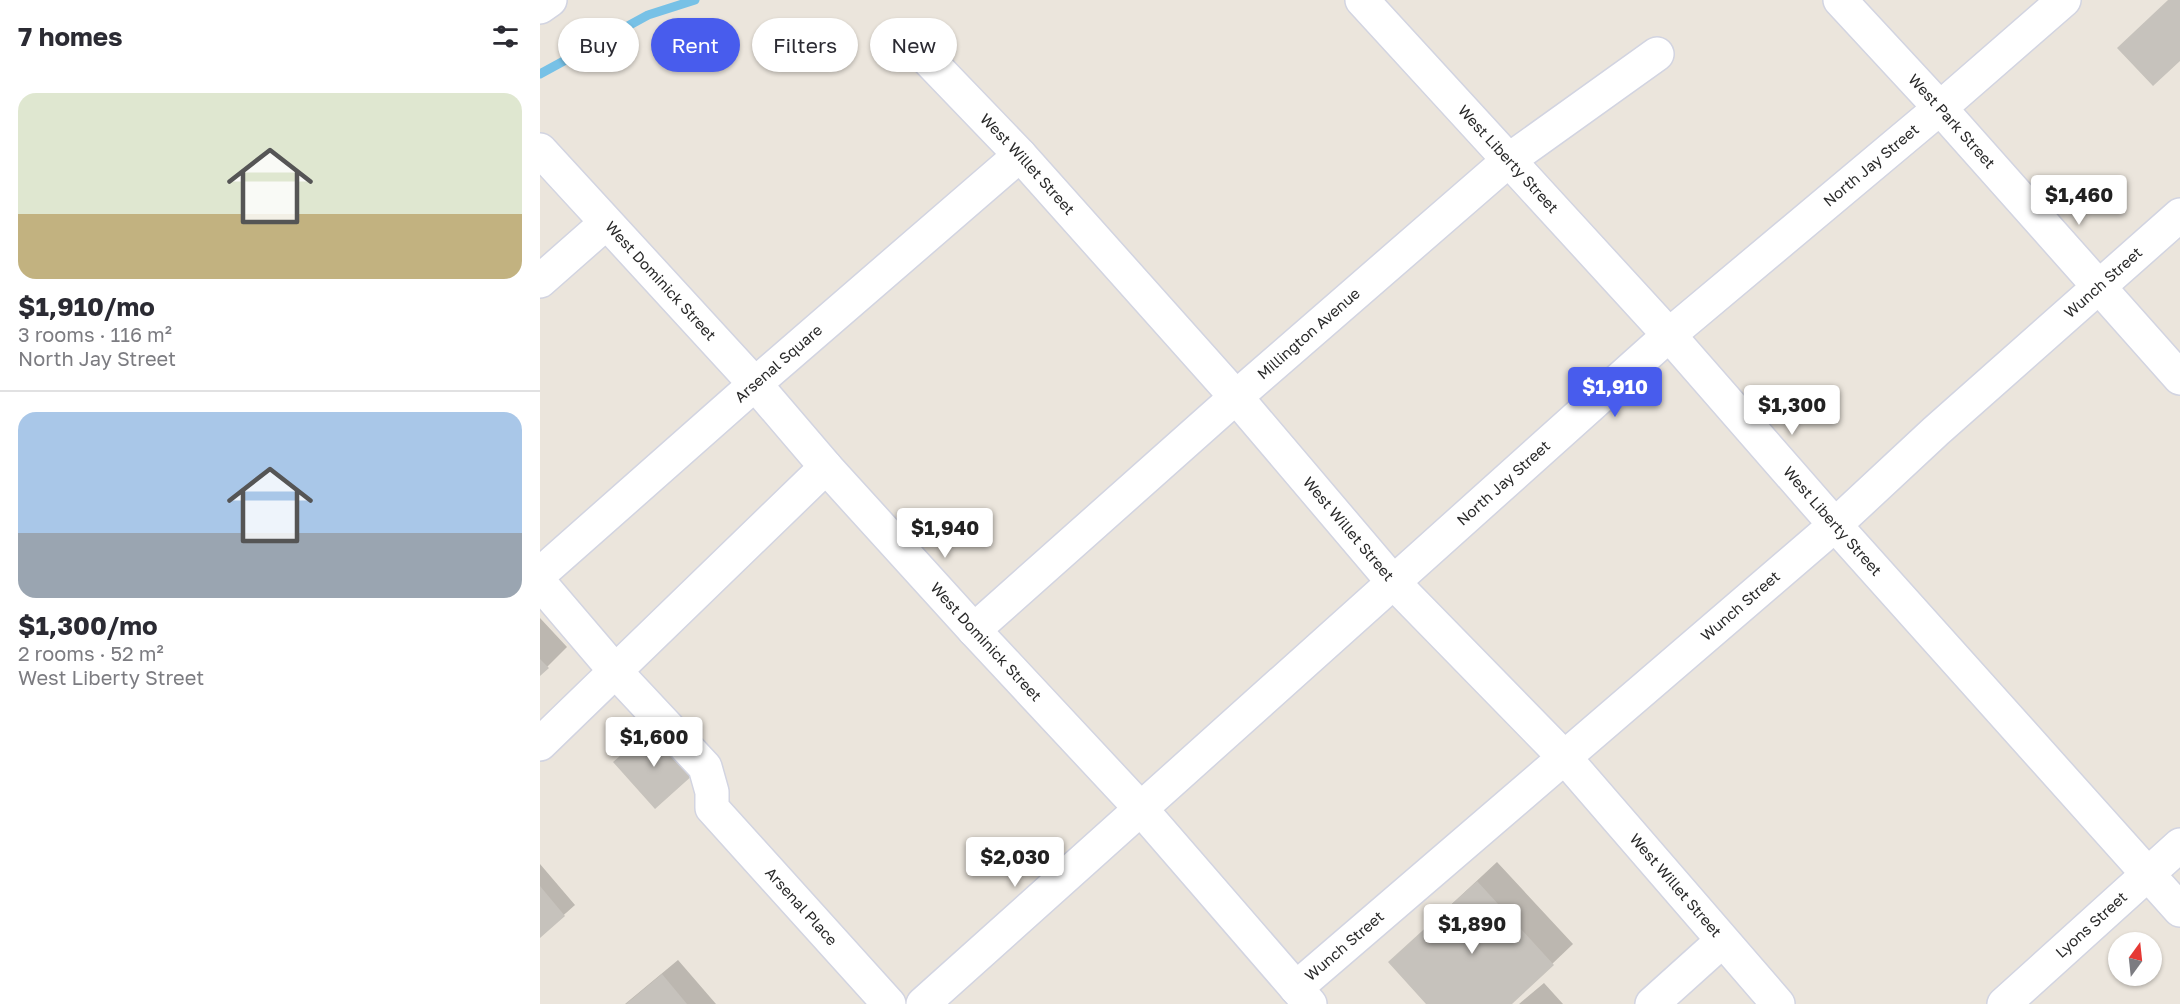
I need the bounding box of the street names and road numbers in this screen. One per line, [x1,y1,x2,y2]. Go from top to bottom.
street label: West Park Street [1905,70,1999,172]
street label: West Liberty Street [1455,101,1563,216]
street label: West Willet Street [977,109,1079,218]
street label: North Jay Street [1819,120,1922,210]
street label: West Dominick Street [602,217,720,344]
street label: Wunch Street [2060,243,2145,321]
street label: Millington Avenue [1253,283,1363,382]
street label: Arsenal Square [731,320,825,406]
street label: North Jay Street [1453,436,1553,529]
street label: West Liberty Street [1780,462,1886,579]
street label: West Willet Street [1300,473,1398,584]
street label: Wunch Street [1697,567,1783,644]
street label: West Dominick Street [927,578,1046,705]
street label: West Willet Street [1626,829,1726,940]
street label: Arsenal Place [762,863,842,949]
street label: Lyons Street [2052,887,2130,961]
street label: Wunch Street [1301,907,1387,984]

